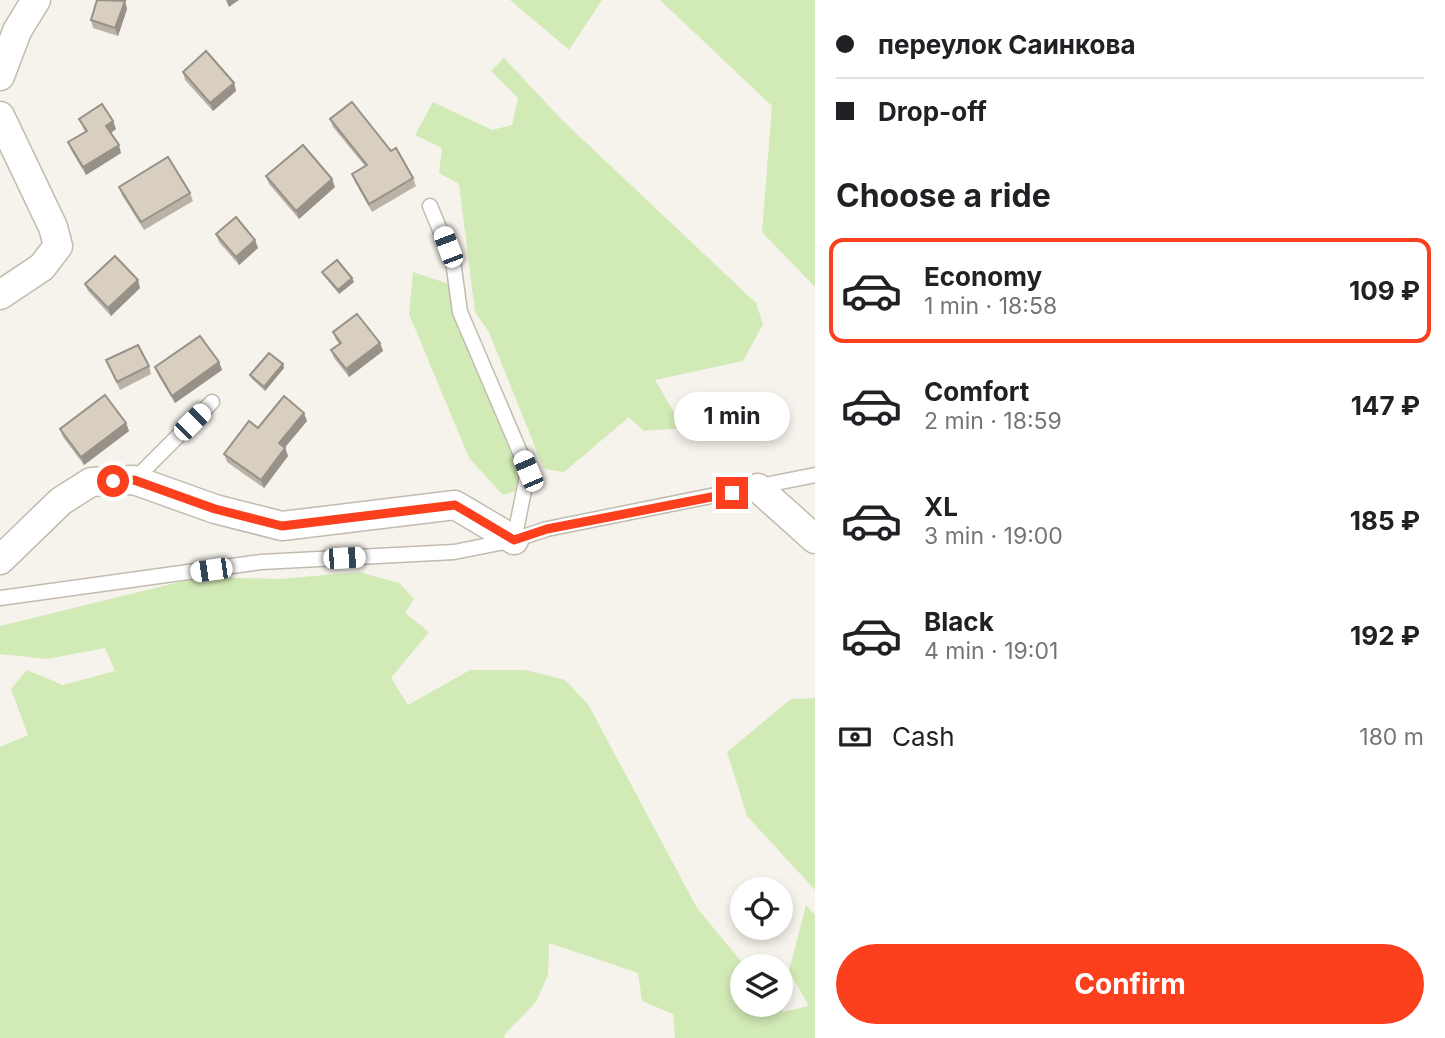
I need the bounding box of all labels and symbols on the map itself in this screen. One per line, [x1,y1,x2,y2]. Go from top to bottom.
car [431,224,466,270]
callout: 1 min [674,392,790,440]
car [170,400,215,444]
car [511,448,546,494]
route start [97,465,129,497]
route end [716,477,748,509]
car [323,546,366,570]
car [189,557,234,583]

